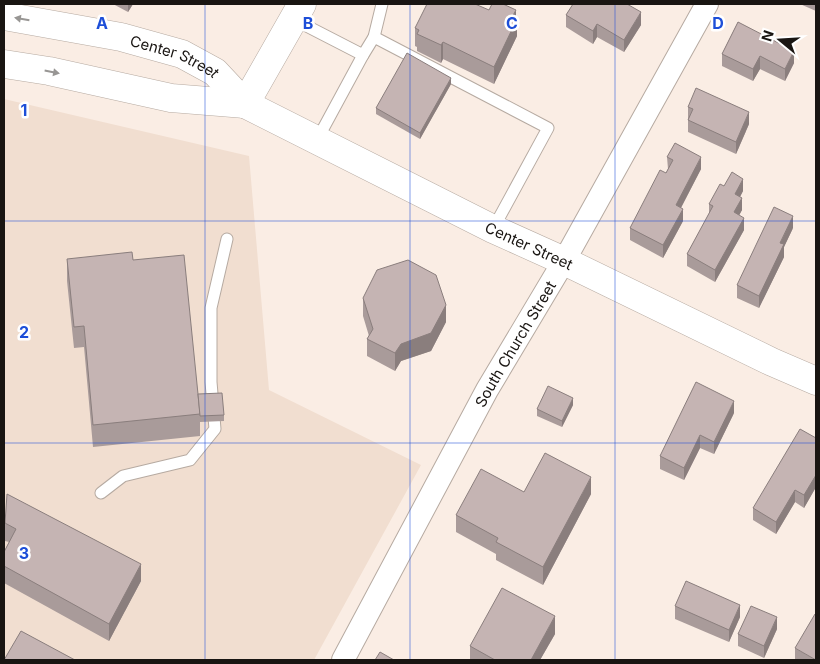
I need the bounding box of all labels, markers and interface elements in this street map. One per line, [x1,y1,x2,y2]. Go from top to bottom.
text: A [96,13,108,33]
text: B [303,13,313,33]
text: C [506,13,518,33]
text: D [712,13,724,33]
one-way arrow [14,15,29,23]
north arrow [755,15,805,65]
text: N [757,28,777,44]
street label: Center Street [128,31,224,81]
one-way arrow [44,68,60,76]
text: 1 [21,100,27,120]
street label: Center Street [482,217,576,273]
street label: South Church Street [470,277,560,410]
text: 2 [19,322,29,342]
text: 3 [19,543,29,563]

